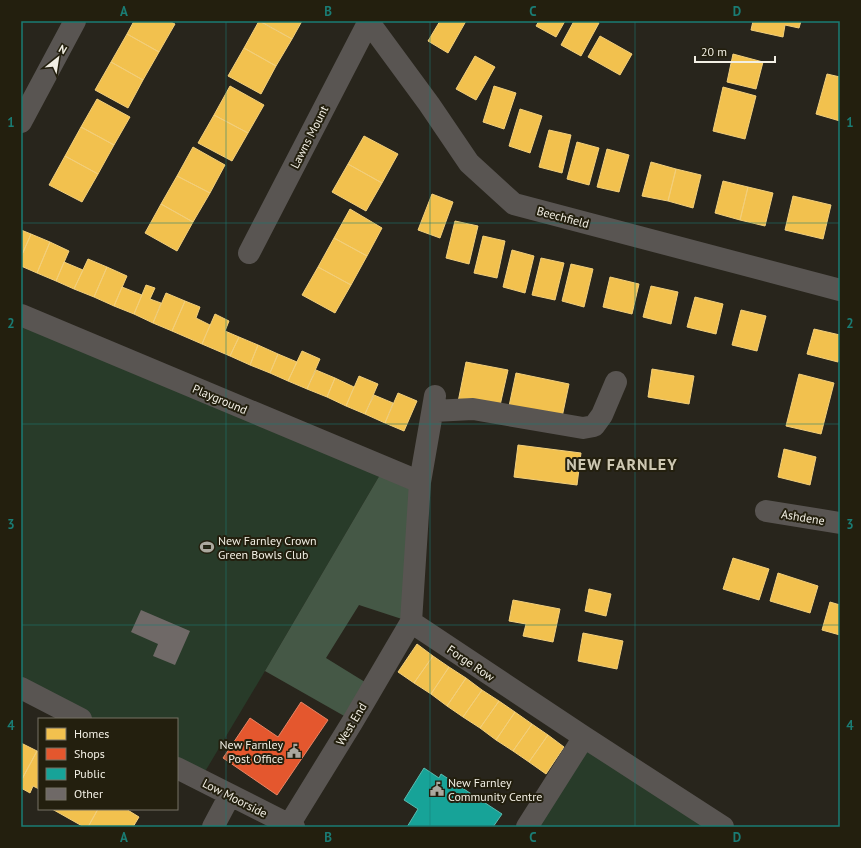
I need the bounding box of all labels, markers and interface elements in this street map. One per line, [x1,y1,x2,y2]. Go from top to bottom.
text: A [120,3,128,20]
text: B [324,3,332,20]
text: C [529,3,537,20]
text: D [733,3,741,20]
north arrow [38,38,78,78]
scale bar [695,38,775,64]
text: N [56,41,70,57]
text: 20 m [701,44,727,59]
street label: Lawns Mount [287,103,331,171]
text: 1 [7,114,15,131]
text: 1 [846,114,854,131]
street label: Beechfield [535,203,591,231]
text: 2 [7,315,15,332]
text: 2 [846,315,854,332]
street label: Playground [190,381,250,417]
district label: NEW FARNLEY [566,454,678,474]
street label: Ashdene [780,506,826,528]
text: 3 [7,516,15,533]
text: 3 [846,516,854,533]
place label: New Farnley Crown Green Bowls Club [218,533,317,562]
sports icon: New Farnley Crown Green Bowls Club [199,539,215,555]
street label: Forge Row [444,642,498,684]
street label: West End [332,700,370,748]
text: 4 [7,717,15,734]
text: 4 [846,717,854,734]
legend [38,718,178,810]
text: Homes [74,726,109,741]
place label: New Farnley Post Office [219,737,283,766]
public building icon: New Farnley Post Office [286,743,302,759]
text: Shops [74,746,105,761]
text: Public [74,766,106,781]
street label: Low Moorside [200,775,270,821]
place label: New Farnley Community Centre [448,775,542,804]
public building icon: New Farnley Community Centre [429,781,445,797]
text: Other [74,786,103,801]
text: A [120,829,128,846]
text: B [324,829,332,846]
text: C [529,829,537,846]
text: D [733,829,741,846]

